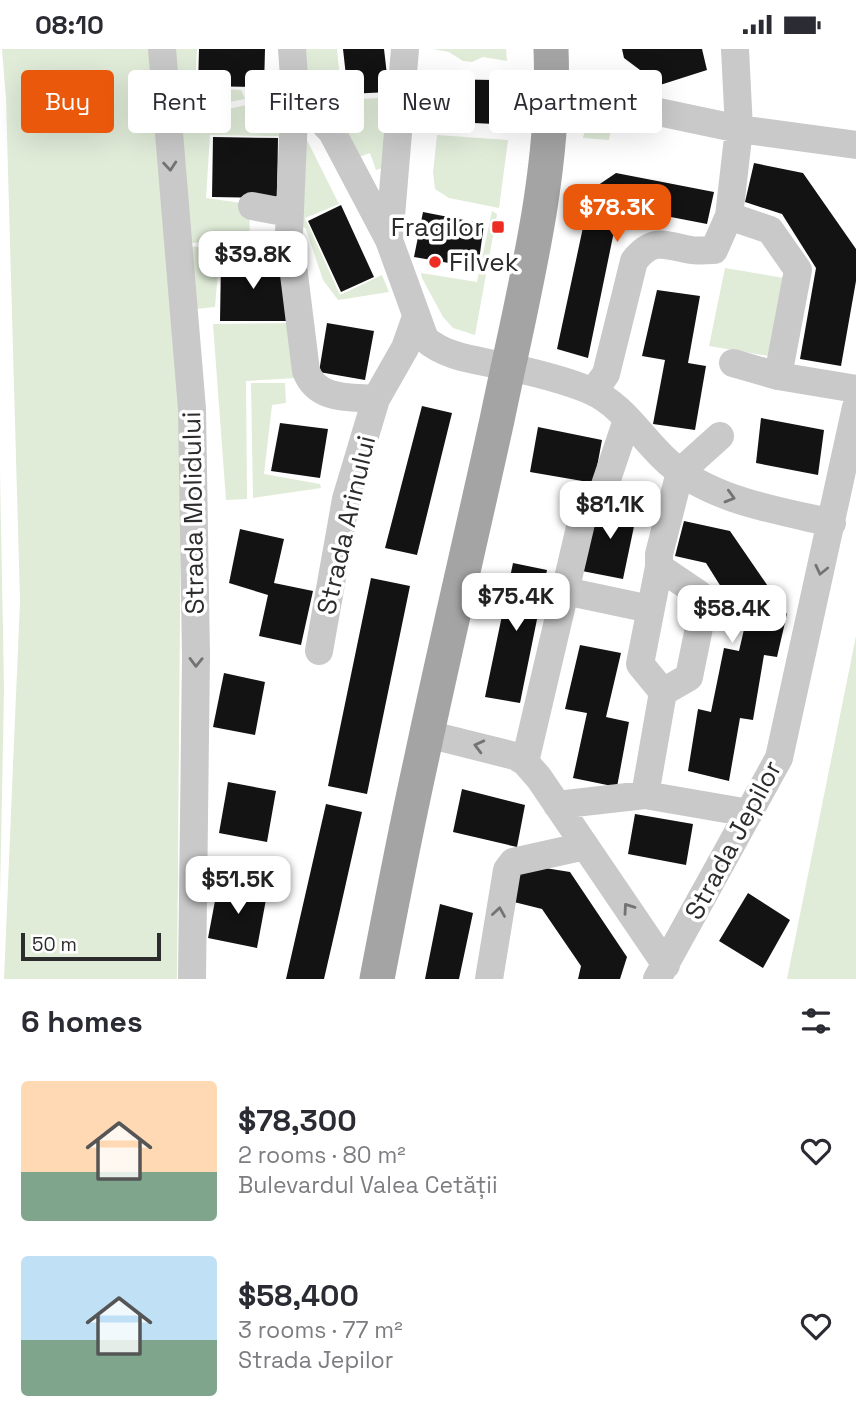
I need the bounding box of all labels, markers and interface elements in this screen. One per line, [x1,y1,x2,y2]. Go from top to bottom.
text: 08:10 [35,8,104,42]
chip: Buy [21,70,114,133]
chip: Rent [128,70,231,133]
chip: Filters [245,70,364,133]
chip: New [378,70,475,133]
chip: Apartment [489,70,662,133]
one-way arrow [162,161,177,172]
pin: $78.3K [560,185,674,244]
text: $78.3K [579,192,655,222]
place label: Fragilor [391,210,484,244]
marker: Fragilor [490,219,506,235]
pin: $39.8K [196,231,310,291]
text: $39.8K [215,239,291,269]
place label: Filvek [449,245,519,279]
marker: Filvek [427,254,443,270]
street label: Strada Molidului [174,411,212,615]
street label: Strada Arinului [309,432,383,618]
pin: $81.1K [553,482,667,541]
one-way arrow [724,488,736,503]
text: $81.1K [576,489,644,519]
one-way arrow [815,564,830,576]
pin: $75.4K [459,573,573,633]
text: $75.4K [478,581,554,611]
pin: $58.4K [675,585,789,645]
text: $58.4K [693,593,771,623]
one-way arrow [188,657,203,668]
one-way arrow [474,740,486,754]
street label: Strada Jepilor [677,754,789,926]
pin: $51.5K [181,857,295,916]
text: $51.5K [202,864,274,894]
one-way arrow [624,903,636,916]
one-way arrow [491,906,506,918]
scale bar [21,930,161,962]
text: 50 m [32,932,77,957]
text: 6 homes [21,1002,143,1041]
icon: filters [797,1002,835,1040]
text: $78,300 [238,1101,357,1140]
icon: home [77,1109,161,1193]
icon: heart [797,1132,835,1170]
text: 2 rooms · 80 m² [238,1140,406,1170]
text: Bulevardul Valea Cetății [238,1170,498,1200]
text: $58,400 [238,1276,359,1315]
icon: home [77,1284,161,1368]
icon: heart [797,1307,835,1345]
text: 3 rooms · 77 m² [238,1315,403,1345]
text: Strada Jepilor [238,1345,393,1375]

